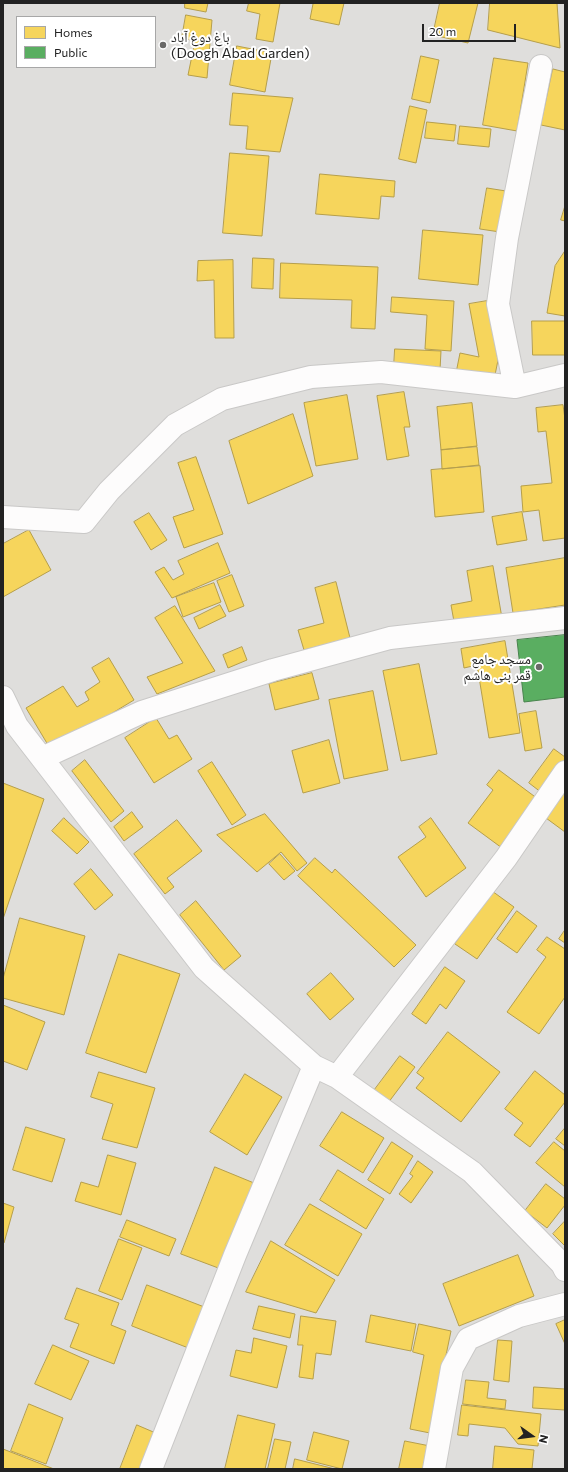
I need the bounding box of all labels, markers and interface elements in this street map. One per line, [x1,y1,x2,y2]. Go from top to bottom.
legend [16,16,156,68]
scale bar [424,16,518,42]
text: 20 m [429,24,456,38]
text: Homes [54,25,92,39]
place label: باغ دوغ آباد (Doogh Abad Garden) [171,29,310,62]
marker: باغ دوغ آباد (Doogh Abad Garden) [158,40,168,50]
text: Public [54,45,87,59]
place label: مسجد جامع قمر بنی هاشم [464,651,531,684]
marker: مسجد جامع قمر بنی هاشم [534,662,544,672]
north arrow [512,1416,552,1456]
text: N [537,1433,551,1445]

